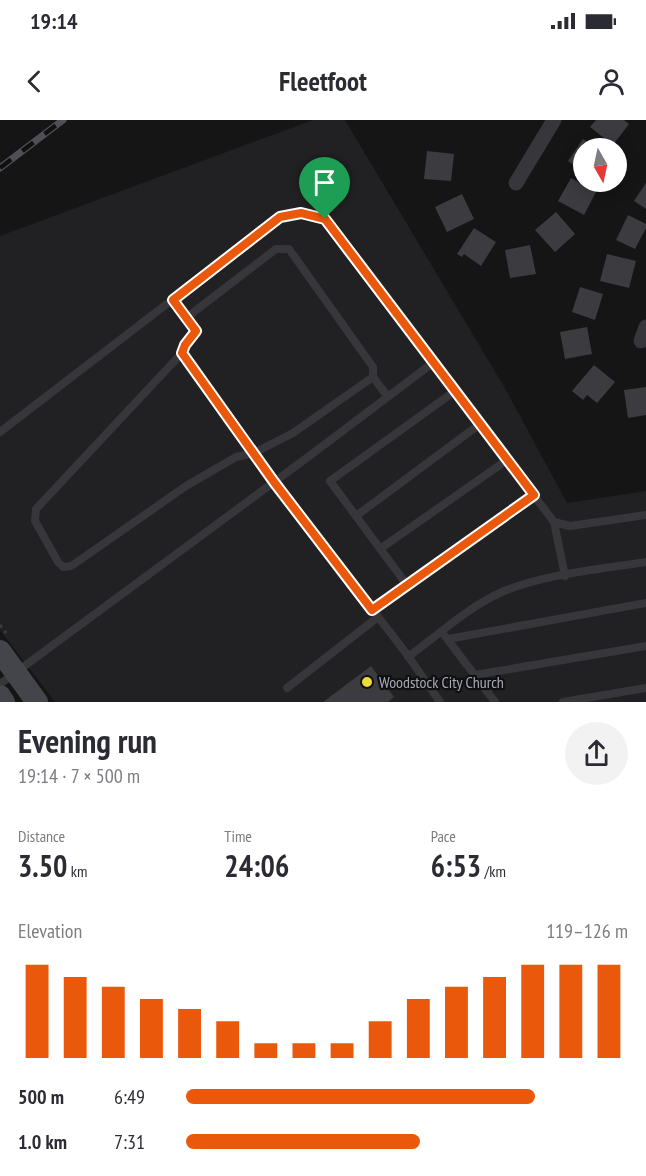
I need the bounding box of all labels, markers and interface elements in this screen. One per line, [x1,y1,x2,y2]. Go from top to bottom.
text: 19:14 [30,7,78,35]
text: Fleetfoot [279,64,367,98]
icon: back [18,65,51,98]
icon: person [595,65,628,98]
north arrow [573,138,627,192]
map controls [573,138,627,192]
pin [299,157,350,219]
icon: arrive [308,166,341,199]
place label: Woodstock City Church [379,672,504,692]
marker: Woodstock City Church [360,675,374,689]
text: Evening run [18,719,157,762]
button: share [565,722,628,785]
text: 19:14 · 7 × 500 m [18,763,140,789]
text: Distance [18,826,65,846]
text: Time [224,826,252,846]
text: Pace [431,826,456,846]
text: 3.50 [18,846,67,885]
text: 24:06 [224,846,289,885]
text: 6:53 [431,846,481,885]
text: km [67,861,87,881]
text: /km [481,861,506,881]
text: Elevation [18,918,82,944]
text: 119–126 m [546,918,628,944]
text: 500 m [18,1084,64,1110]
text: 6:49 [114,1084,145,1110]
text: 1.0 km [18,1129,67,1155]
text: 7:31 [114,1129,145,1155]

